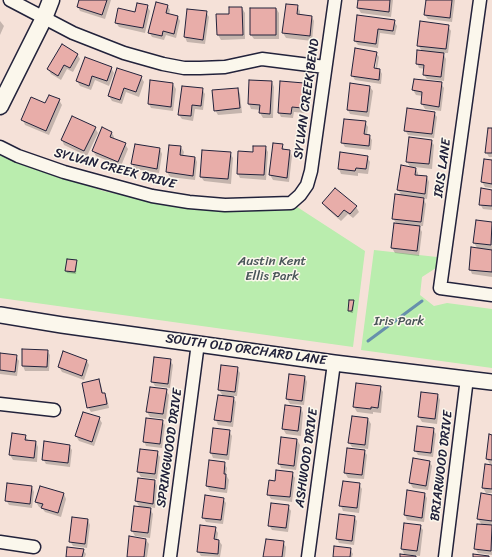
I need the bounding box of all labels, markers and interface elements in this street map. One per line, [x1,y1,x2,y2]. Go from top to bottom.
street label: SYLVAN CREEK BEND [291,38,323,160]
street label: IRIS LANE [431,137,455,199]
street label: SYLVAN CREEK DRIVE [52,145,178,193]
park label: Austin Kent Ellis Park [238,254,306,285]
park label: Iris Park [374,314,424,330]
street label: SOUTH OLD ORCHARD LANE [165,331,327,369]
street label: SPRINGWOOD DRIVE [154,388,186,508]
street label: ASHWOOD DRIVE [292,407,322,509]
street label: BRIARWOOD DRIVE [427,410,457,522]

